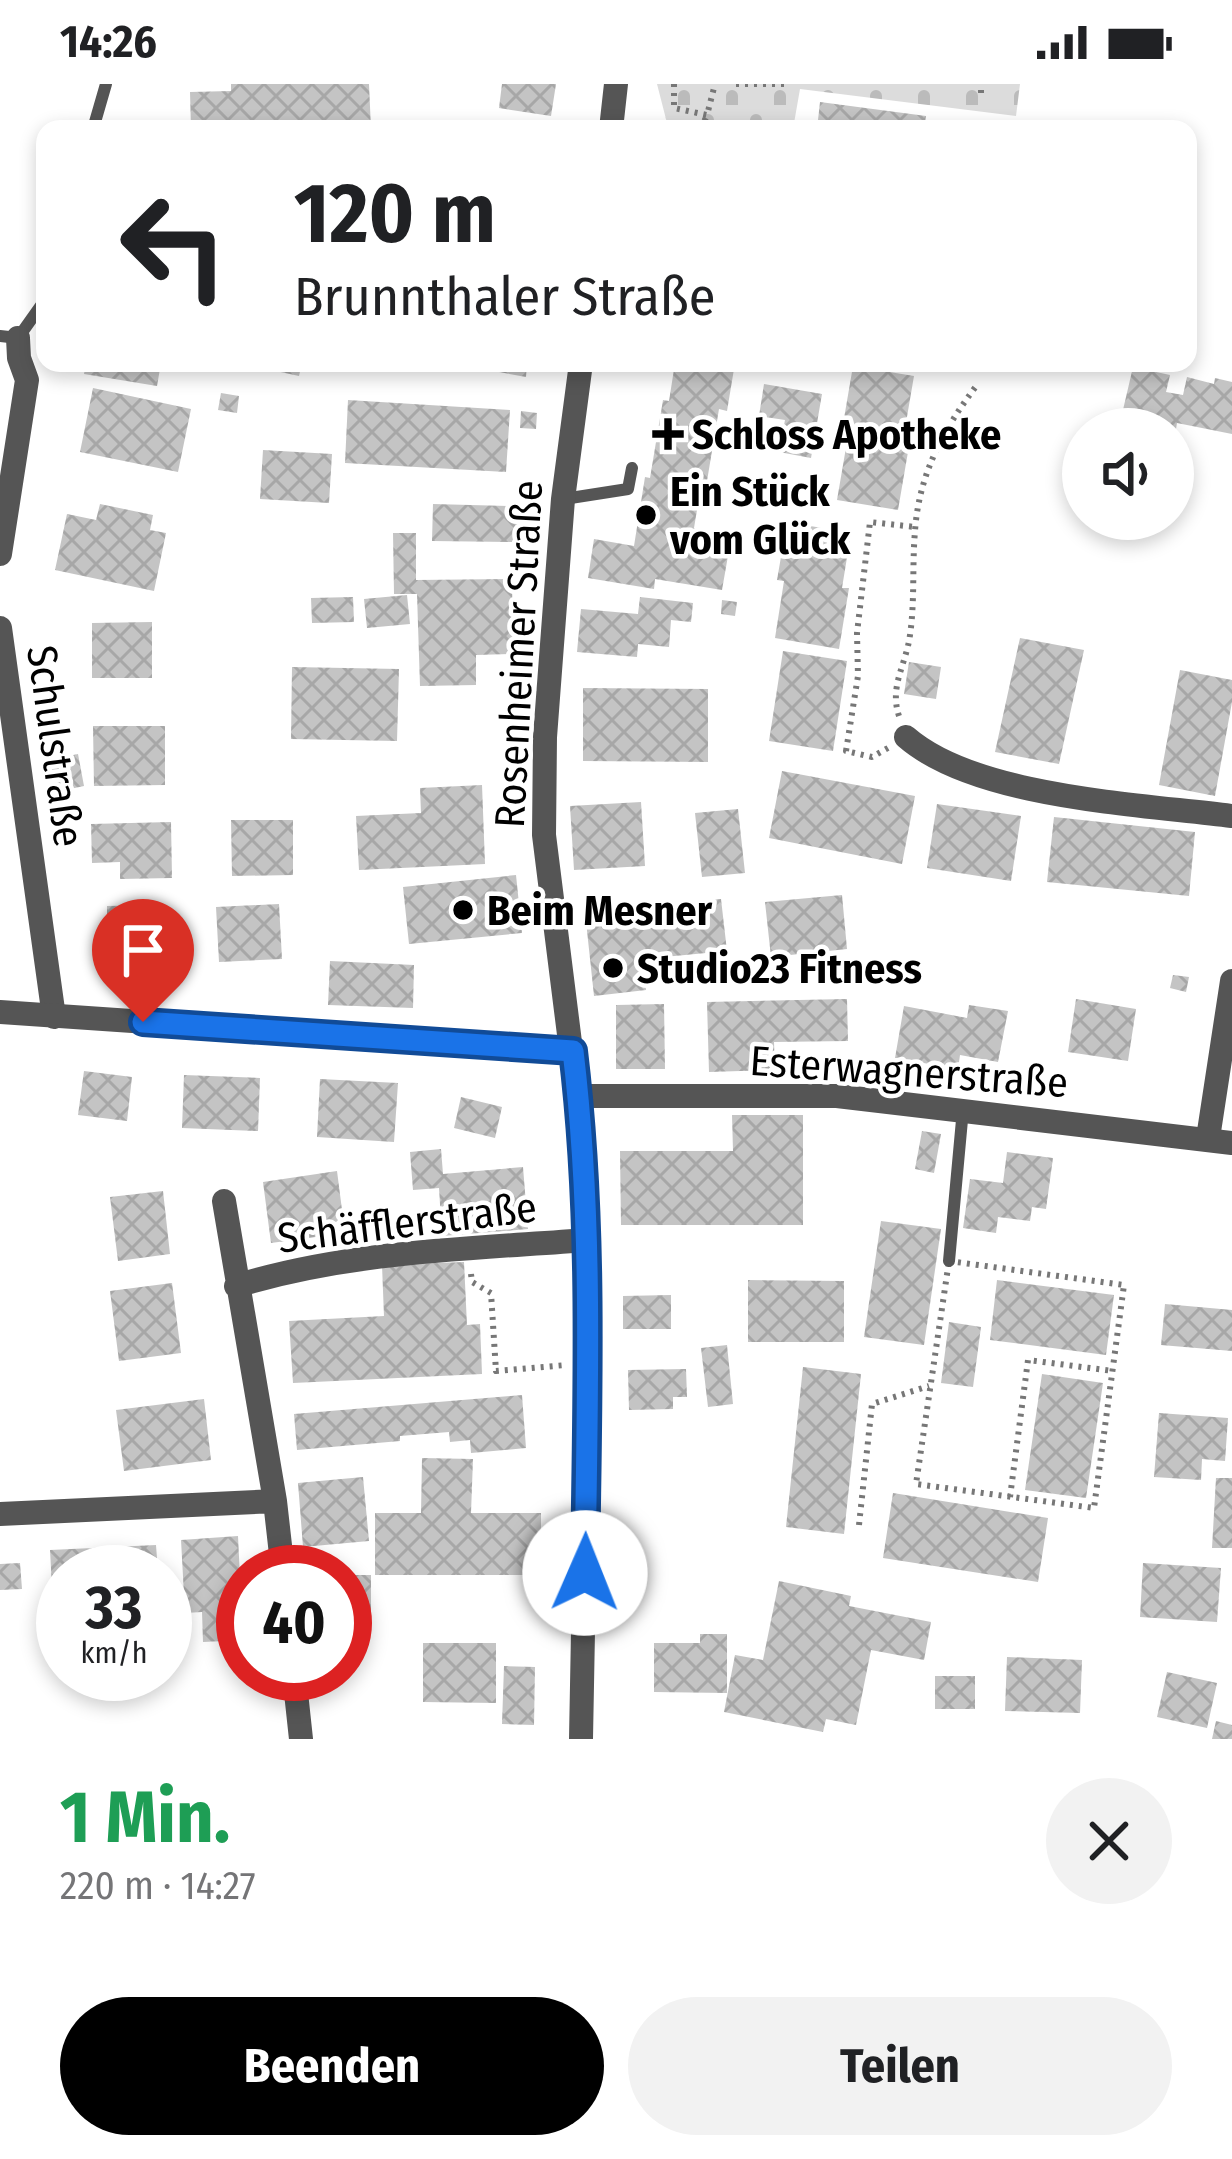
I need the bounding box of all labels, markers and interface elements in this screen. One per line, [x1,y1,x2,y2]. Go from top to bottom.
text: 14:26 [60,15,157,69]
text: 120 m [294,163,496,264]
icon: left [96,168,252,324]
text: Brunnthaler Straße [294,265,715,329]
map controls [1062,408,1194,540]
button: sound [1062,408,1194,540]
place label: Schloss Apotheke [692,410,1001,460]
marker: Schloss Apotheke [655,421,681,447]
place label: Ein Stück vom Glück [669,467,851,565]
street label: Rosenheimer Straße [485,479,553,829]
marker: Ein Stück vom Glück [633,502,659,528]
street label: Schulstraße [16,642,94,850]
place label: Beim Mesner [487,886,713,936]
marker: Beim Mesner [450,897,476,923]
pin [92,899,194,1022]
icon: arrive [110,917,176,983]
place label: Studio23 Fitness [637,944,922,994]
marker: Studio23 Fitness [600,955,626,981]
street label: Esterwagnerstraße [748,1036,1070,1108]
street label: Schäfflerstraße [275,1182,540,1264]
position arrow [522,1510,648,1636]
speed limit sign: 40 [216,1545,372,1701]
text: 33 [86,1572,142,1644]
text: km/h [81,1635,147,1671]
text: 1 Min. [60,1775,230,1861]
button: close [1046,1778,1172,1904]
text: 220 m · 14:27 [60,1863,256,1909]
button: Beenden [60,1997,604,2135]
button: Teilen [628,1997,1172,2135]

